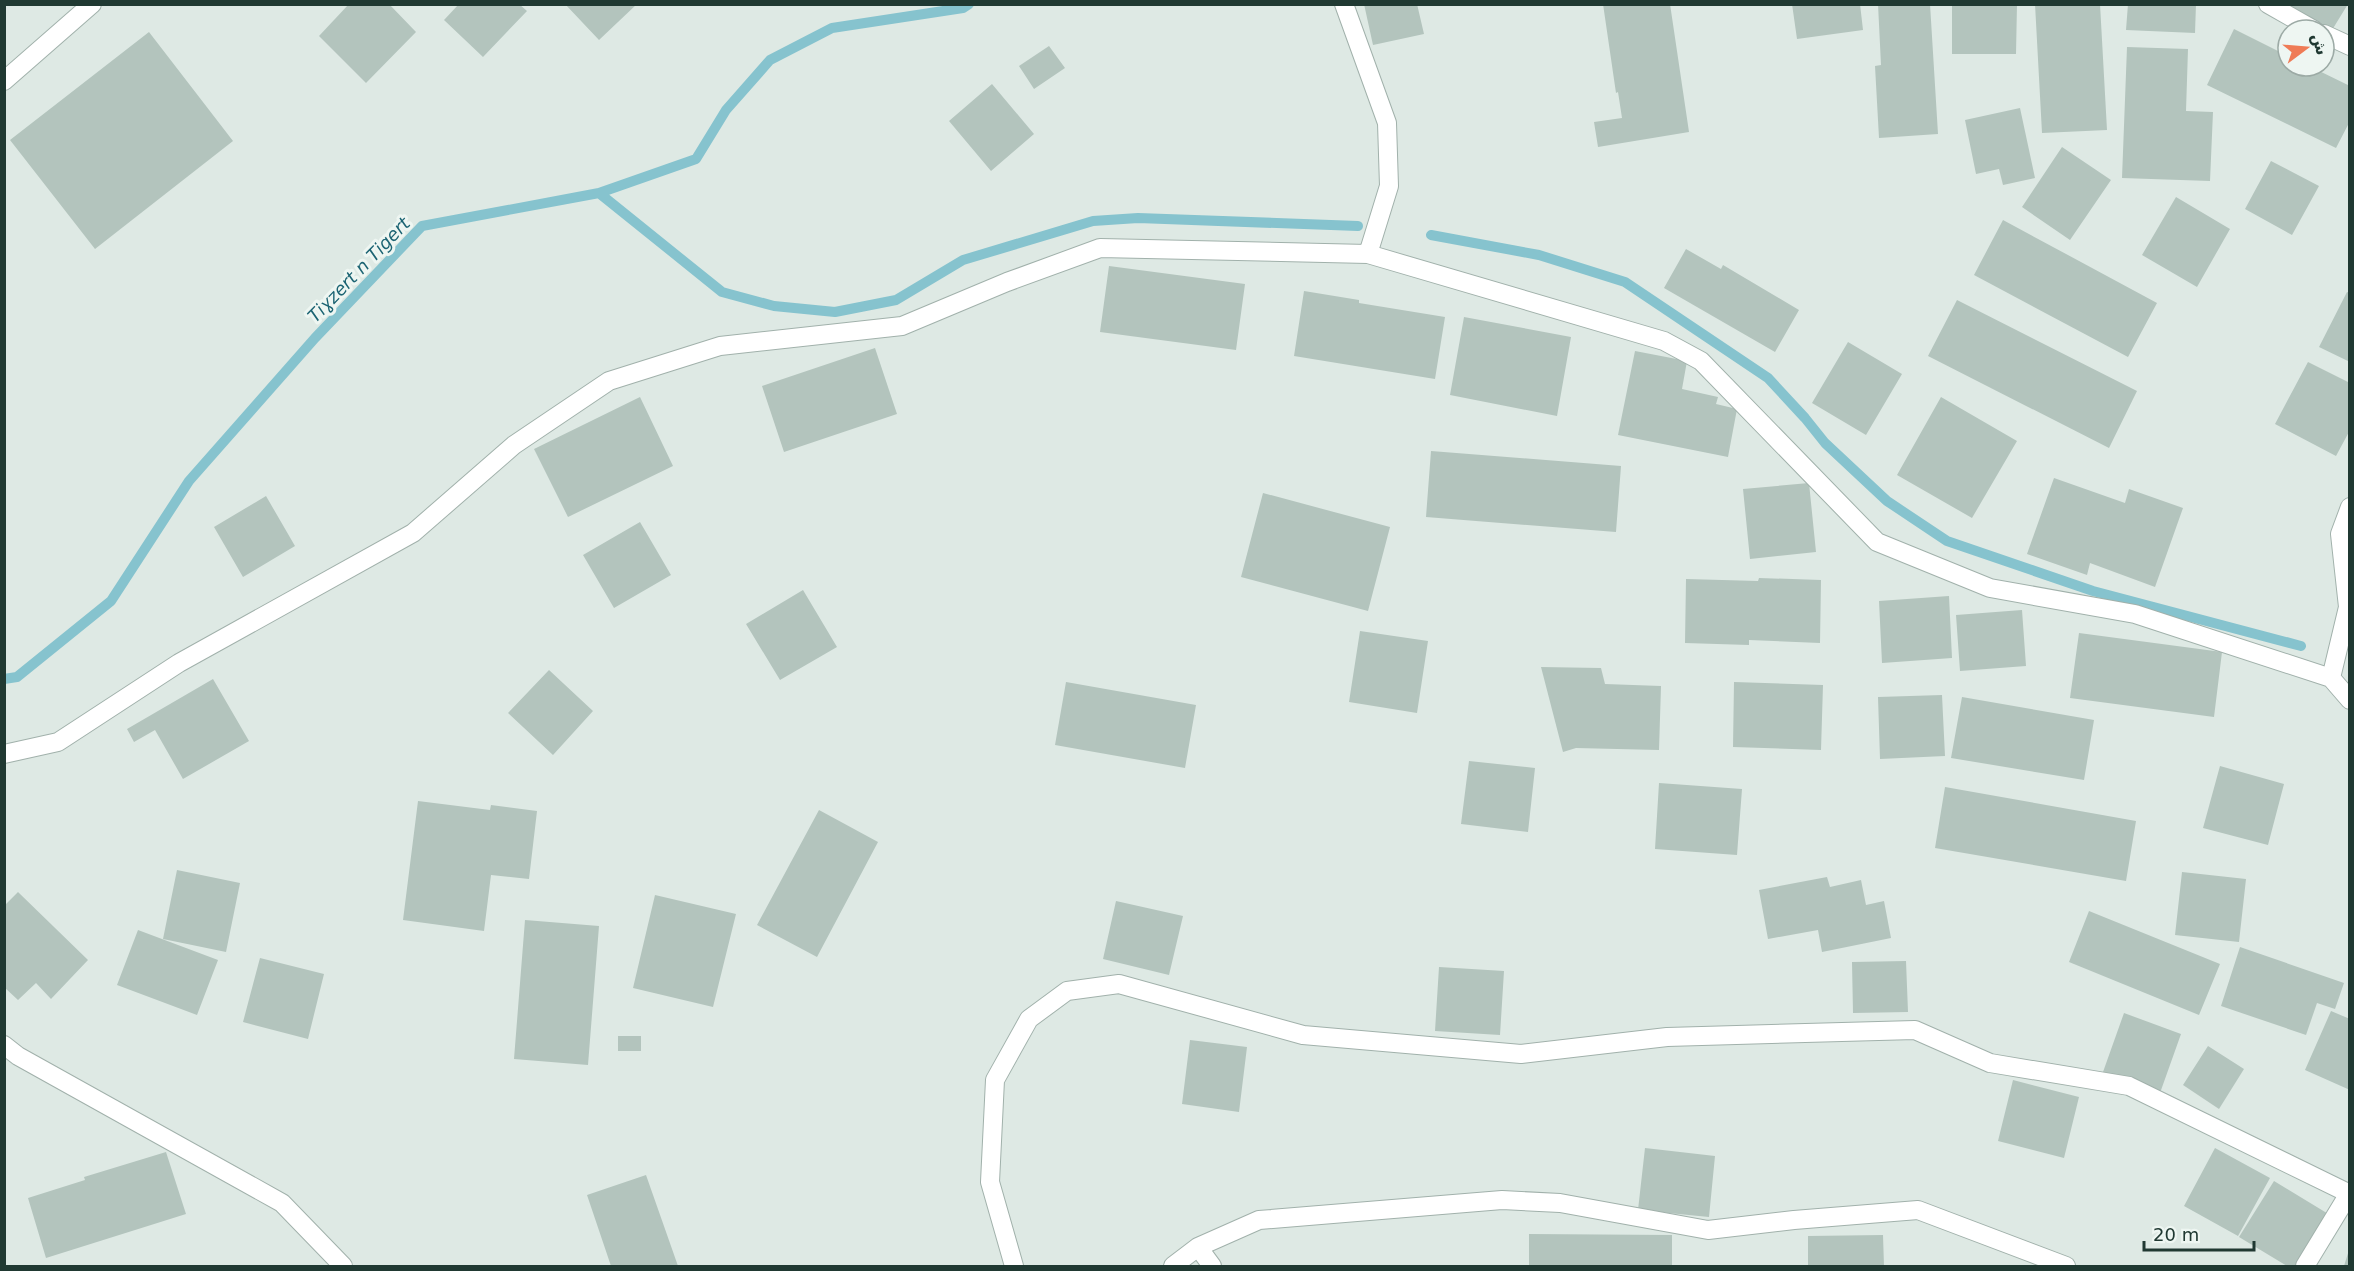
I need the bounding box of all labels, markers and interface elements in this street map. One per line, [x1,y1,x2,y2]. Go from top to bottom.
north arrow [2276,18,2336,78]
text: ش [2308,31,2332,57]
water label: Tiɣzert n Tigert [303,212,415,326]
scale bar [2144,1214,2254,1252]
text: 20 m [2153,1224,2199,1245]

